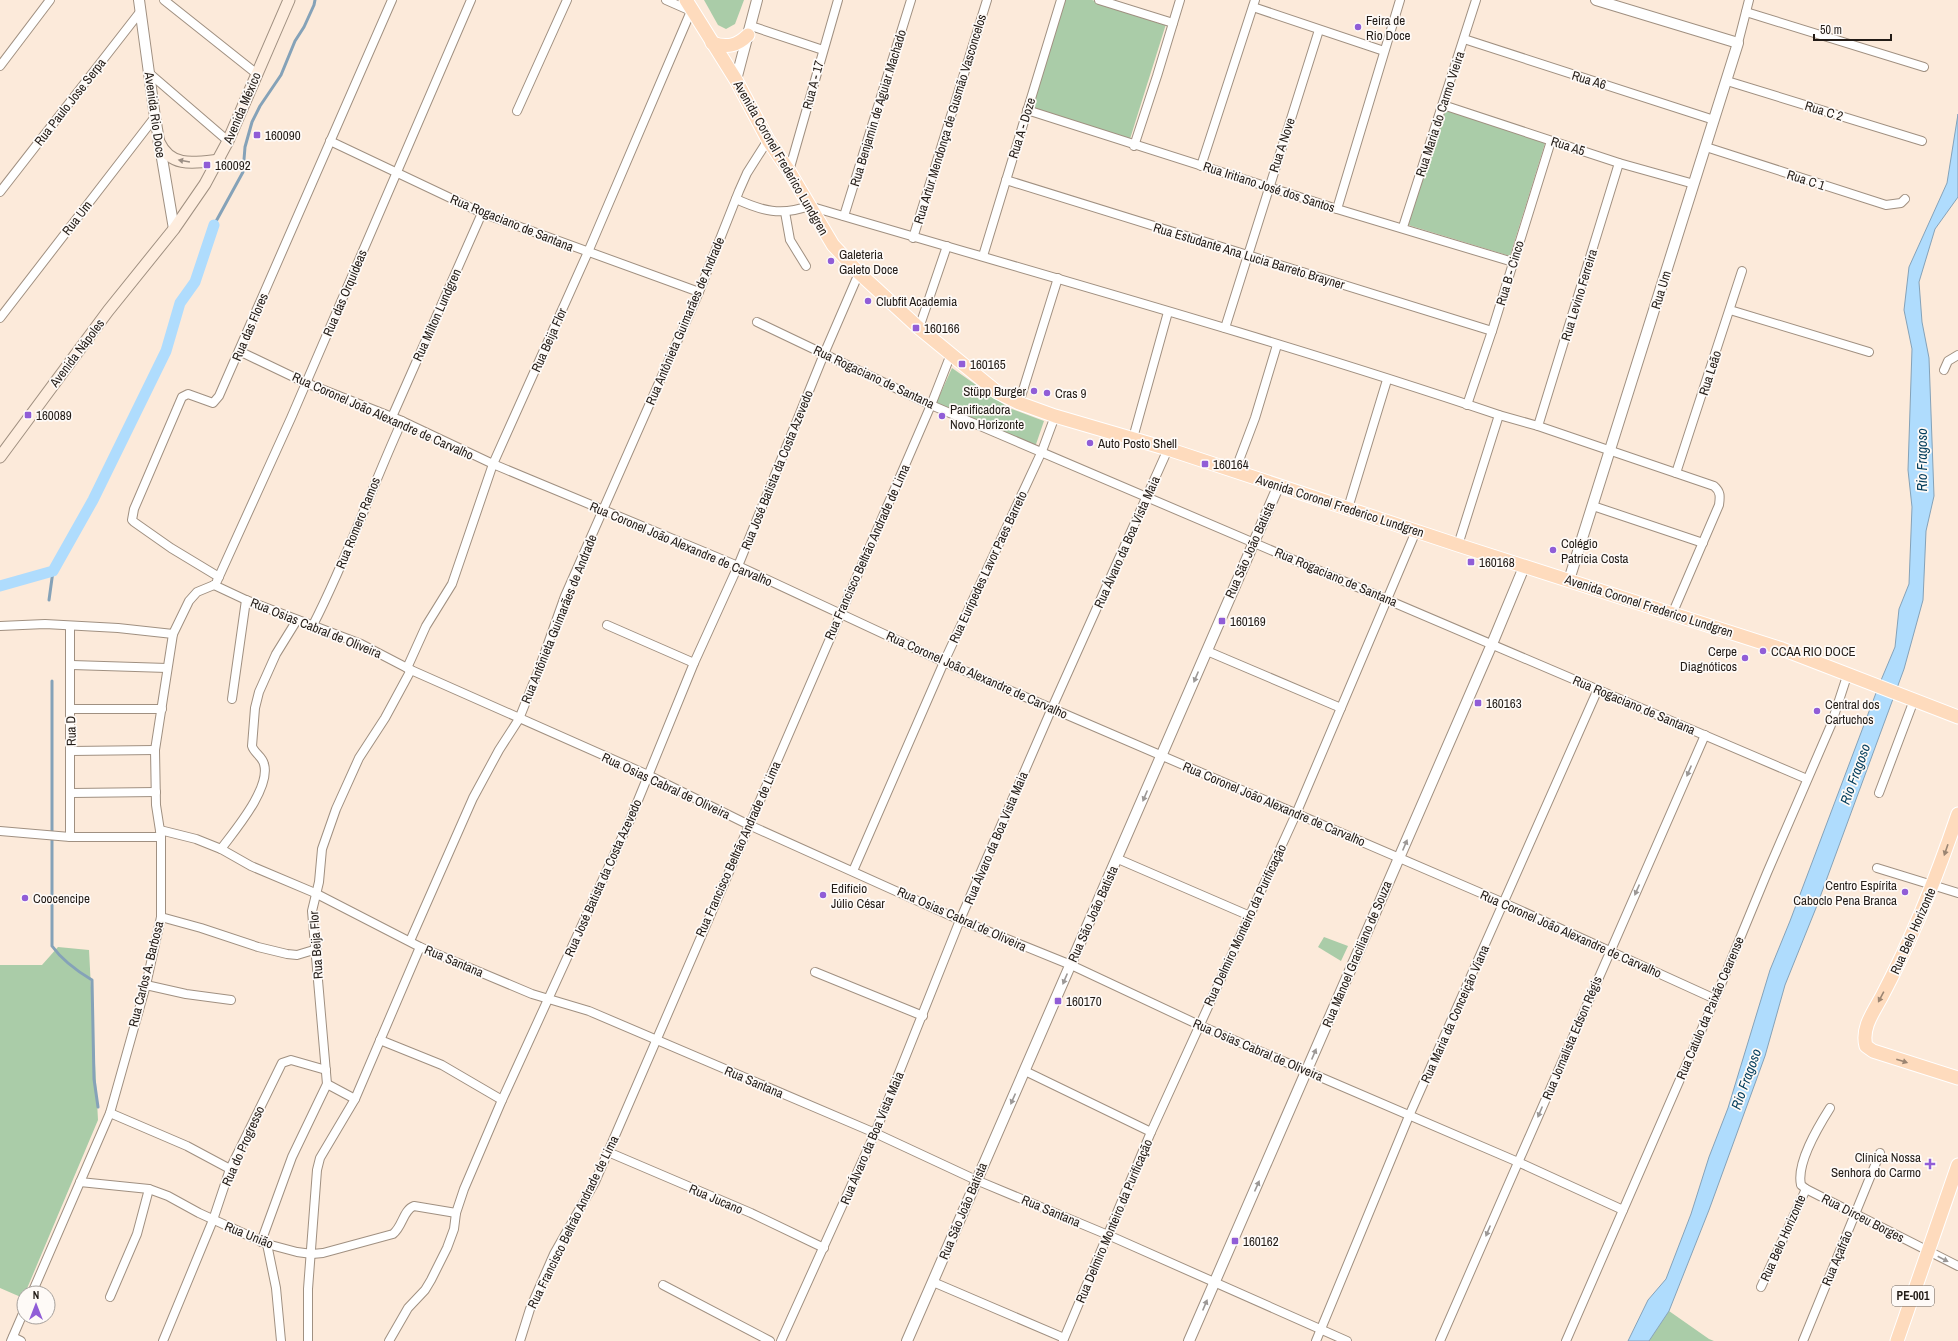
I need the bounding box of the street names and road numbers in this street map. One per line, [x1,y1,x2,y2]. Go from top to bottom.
street label: Rua Artur Mendonça de Gusmão Vasconcelos [910,12,990,226]
street label: Rua Benjamin de Aguiar Machado [846,28,910,188]
street label: Rua Maria do Carmo Vieira [1412,49,1468,179]
street label: Rua Paulo Jose Serpa [30,55,110,149]
street label: Rua A - 17 [798,59,828,111]
street label: Rua A6 [1570,67,1608,93]
street label: Avenida Rio Doce [140,70,169,159]
street label: Avenida México [219,70,265,147]
street label: Avenida Coronel Frederico Lundgren [729,77,832,238]
street label: Rua A - Doze [1005,95,1039,161]
street label: Rua C 2 [1803,97,1845,125]
street label: Rua A Nove [1265,116,1299,174]
street label: Rua A5 [1549,133,1587,160]
street label: Rua Iritiano José dos Santos [1201,158,1337,216]
street label: Rua C 1 [1785,166,1827,194]
street label: Rua Rogaciano de Santana [448,190,576,256]
street label: Rua Um [58,197,96,239]
street label: Rua Estudante Ana Lucia Barreto Brayner [1151,219,1347,293]
street label: Rua Antônieta Guimarães de Andrade [642,234,728,408]
street label: Rua B - Cinco [1492,238,1528,307]
street label: Rua das Orquídeas [319,247,371,339]
street label: Rua Levino Ferreira [1557,247,1601,343]
street label: Rua Milton Lundgren [409,266,465,364]
street label: Rua Um [1647,269,1675,311]
street label: Rua das Flores [228,290,272,364]
street label: Rua Beija Flor [527,305,571,375]
street label: Avenida Nápoles [45,316,108,391]
street label: Rua Rogaciano de Santana [811,341,937,413]
street label: Rua Leão [1695,348,1725,398]
street label: Rua Coronel João Alexandre de Carvalho [290,368,476,464]
street label: Rua José Batista da Costa Azevedo [737,388,817,552]
street label: Rua Francisco Beltrão Andrade de Lima [821,462,913,642]
street label: Avenida Coronel Frederico Lundgren [1253,470,1426,541]
street label: Rua Álvaro da Boa Vista Maia [1090,473,1164,611]
street label: Rua Romero Ramos [332,475,384,571]
street label: Rua Eurípedes Lavor Paes Barreto [945,488,1031,646]
street label: Rua Coronel João Alexandre de Carvalho [587,498,775,590]
street label: Rua São João Batista [1221,499,1279,601]
street label: Rua Antônieta Guimarães de Andrade [517,532,601,706]
street label: Rua Rogaciano de Santana [1272,543,1400,611]
street label: Avenida Coronel Frederico Lundgren [1562,570,1735,641]
street label: Rua Osias Cabral de Oliveira [248,594,384,662]
street label: Rua Coronel João Alexandre de Carvalho [884,627,1070,723]
street label: Rua Rogaciano de Santana [1570,671,1698,739]
street label: Rua D [62,715,80,746]
street label: Rua Osias Cabral de Oliveira [599,749,733,823]
street label: Rua Coronel João Alexandre de Carvalho [1180,758,1368,850]
street label: Rua Francisco Beltrão Andrade de Lima [692,759,784,939]
street label: Rua Álvaro da Boa Vista Maia [960,769,1032,907]
street label: Rua José Batista da Costa Azevedo [561,797,646,959]
street label: Rua Delmiro Monteiro da Purificação [1200,841,1290,1009]
street label: Rua São João Batista [1064,863,1122,965]
street label: Rua Manoel Graciliano de Souza [1318,878,1396,1030]
street label: Rua Osias Cabral de Oliveira [895,883,1029,955]
street label: Rua Belo Horizonte [1886,885,1940,977]
street label: Rua Coronel João Alexandre de Carvalho [1478,886,1664,982]
street label: Rua Beija Flor [305,910,327,980]
street label: Rua Carlos A. Barbosa [125,919,167,1029]
street label: Rua Catulo da Paixão Cearense [1672,934,1748,1082]
street label: Rua Santana [422,941,486,981]
street label: Rua Maria da Conceição Viana [1417,942,1493,1086]
street label: Rua Jornalista Edson Régis [1538,974,1606,1102]
street label: Rua Osias Cabral de Oliveira [1190,1015,1326,1085]
street label: Rua Santana [722,1062,786,1102]
street label: Rua Álvaro da Boa Vista Maia [836,1069,908,1207]
street label: Rua do Progresso [218,1103,268,1189]
street label: Rua Francisco Beltrão Andrade de Lima [524,1133,622,1311]
street label: Rua Delmiro Monteiro da Purificação [1072,1136,1156,1306]
street label: Rua São João Batista [935,1160,991,1262]
street label: Rua Jucano [686,1180,746,1218]
street label: Rua Dirceu Borges [1819,1190,1907,1246]
street label: Rua Santana [1019,1191,1083,1231]
street label: Rua Belo Horizonte [1756,1192,1810,1284]
street label: Rua União [222,1218,276,1252]
street label: Rua Açafrão [1818,1228,1856,1288]
road number: PE-001 [1892,1286,1934,1306]

